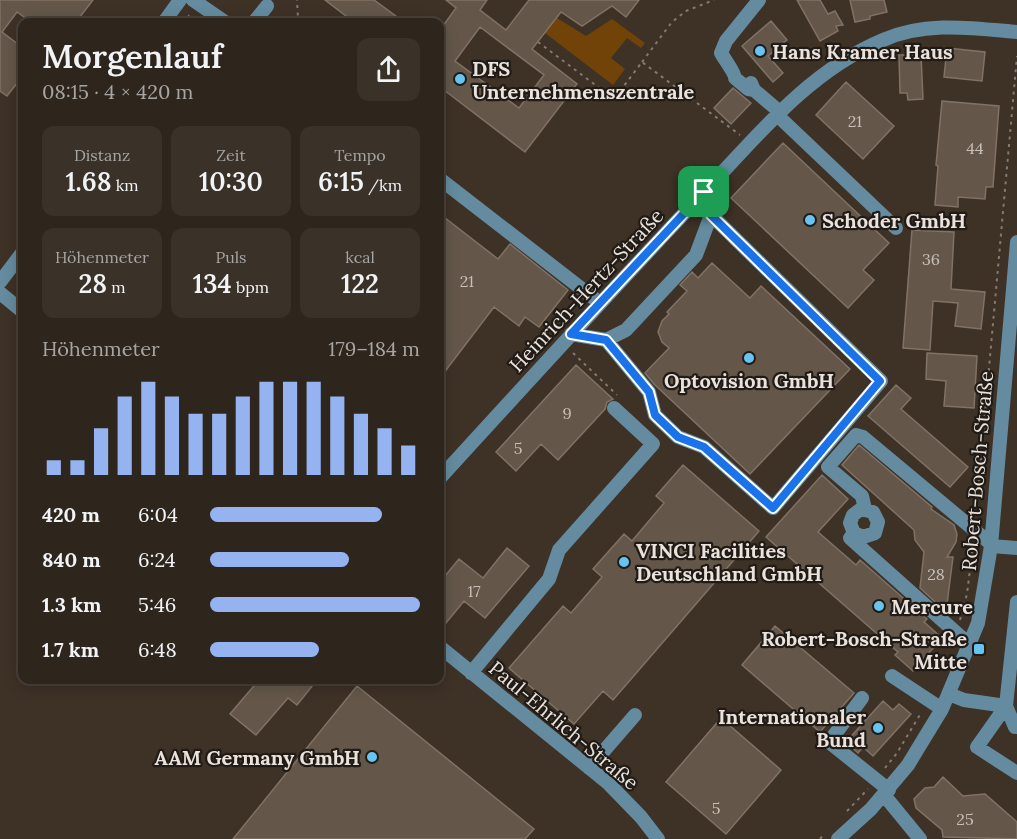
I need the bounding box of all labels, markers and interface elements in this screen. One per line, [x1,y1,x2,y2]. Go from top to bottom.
text: Morgenlauf [42,35,223,77]
button: share [357,38,420,101]
place label: Hans Kramer Haus [772,39,953,64]
marker: Hans Kramer Haus [753,44,767,58]
place label: DFS Unternehmenszentrale [472,56,695,104]
marker: DFS Unternehmenszentrale [453,72,467,86]
text: 08:15 · 4 × 420 m [42,79,193,104]
house number: 21 [848,111,862,131]
house number: 44 [966,138,984,158]
text: Distanz [74,145,130,165]
text: Zeit [216,145,246,165]
text: Tempo [334,145,386,165]
text: 1.68 [65,165,111,198]
text: 10:30 [199,165,263,198]
text: 6:15 [318,165,364,198]
pin [678,166,729,217]
text: km [111,175,139,195]
text: /km [364,175,402,195]
icon: arrive [687,175,720,208]
street label: Heinrich-Hertz-Straße [504,203,668,377]
place label: Schoder GmbH [822,208,966,233]
marker: Schoder GmbH [803,213,817,227]
text: Höhenmeter [55,247,149,267]
text: Puls [215,247,247,267]
text: kcal [345,247,375,267]
house number: 36 [922,249,940,269]
text: 28 [78,267,107,300]
text: 134 [193,267,232,300]
text: 122 [341,267,379,300]
house number: 21 [460,271,474,291]
text: m [107,277,126,297]
text: bpm [232,277,269,297]
text: Höhenmeter [42,336,160,361]
text: 179–184 m [328,336,420,361]
marker: Optovision GmbH [742,351,756,365]
place label: Optovision GmbH [664,368,834,393]
street label: Robert-Bosch-Straße [956,370,998,572]
house number: 9 [562,403,572,423]
house number: 5 [514,438,522,458]
text: 420 m [42,502,100,527]
text: 6:04 [138,502,178,527]
place label: VINCI Facilities Deutschland GmbH [636,538,822,586]
text: 840 m [42,547,101,572]
text: 6:24 [138,547,176,572]
marker: VINCI Facilities Deutschland GmbH [617,555,631,569]
house number: 28 [927,564,945,584]
house number: 17 [467,581,481,601]
text: 1.3 km [42,592,102,617]
text: 5:46 [138,592,176,617]
place label: Mercure [891,594,973,619]
marker: Mercure [872,599,886,613]
place label: Robert-Bosch-Straße Mitte [761,626,967,674]
text: 1.7 km [42,637,99,662]
text: 6:48 [138,637,177,662]
marker: Robert-Bosch-Straße Mitte [972,642,986,656]
street label: Paul-Ehrlich-Straße [484,655,644,795]
place label: Internationaler Bund [718,704,866,752]
marker: Internationaler Bund [871,721,885,735]
place label: AAM Germany GmbH [155,745,360,770]
marker: AAM Germany GmbH [365,750,379,764]
house number: 5 [712,798,720,818]
house number: 25 [956,809,974,829]

